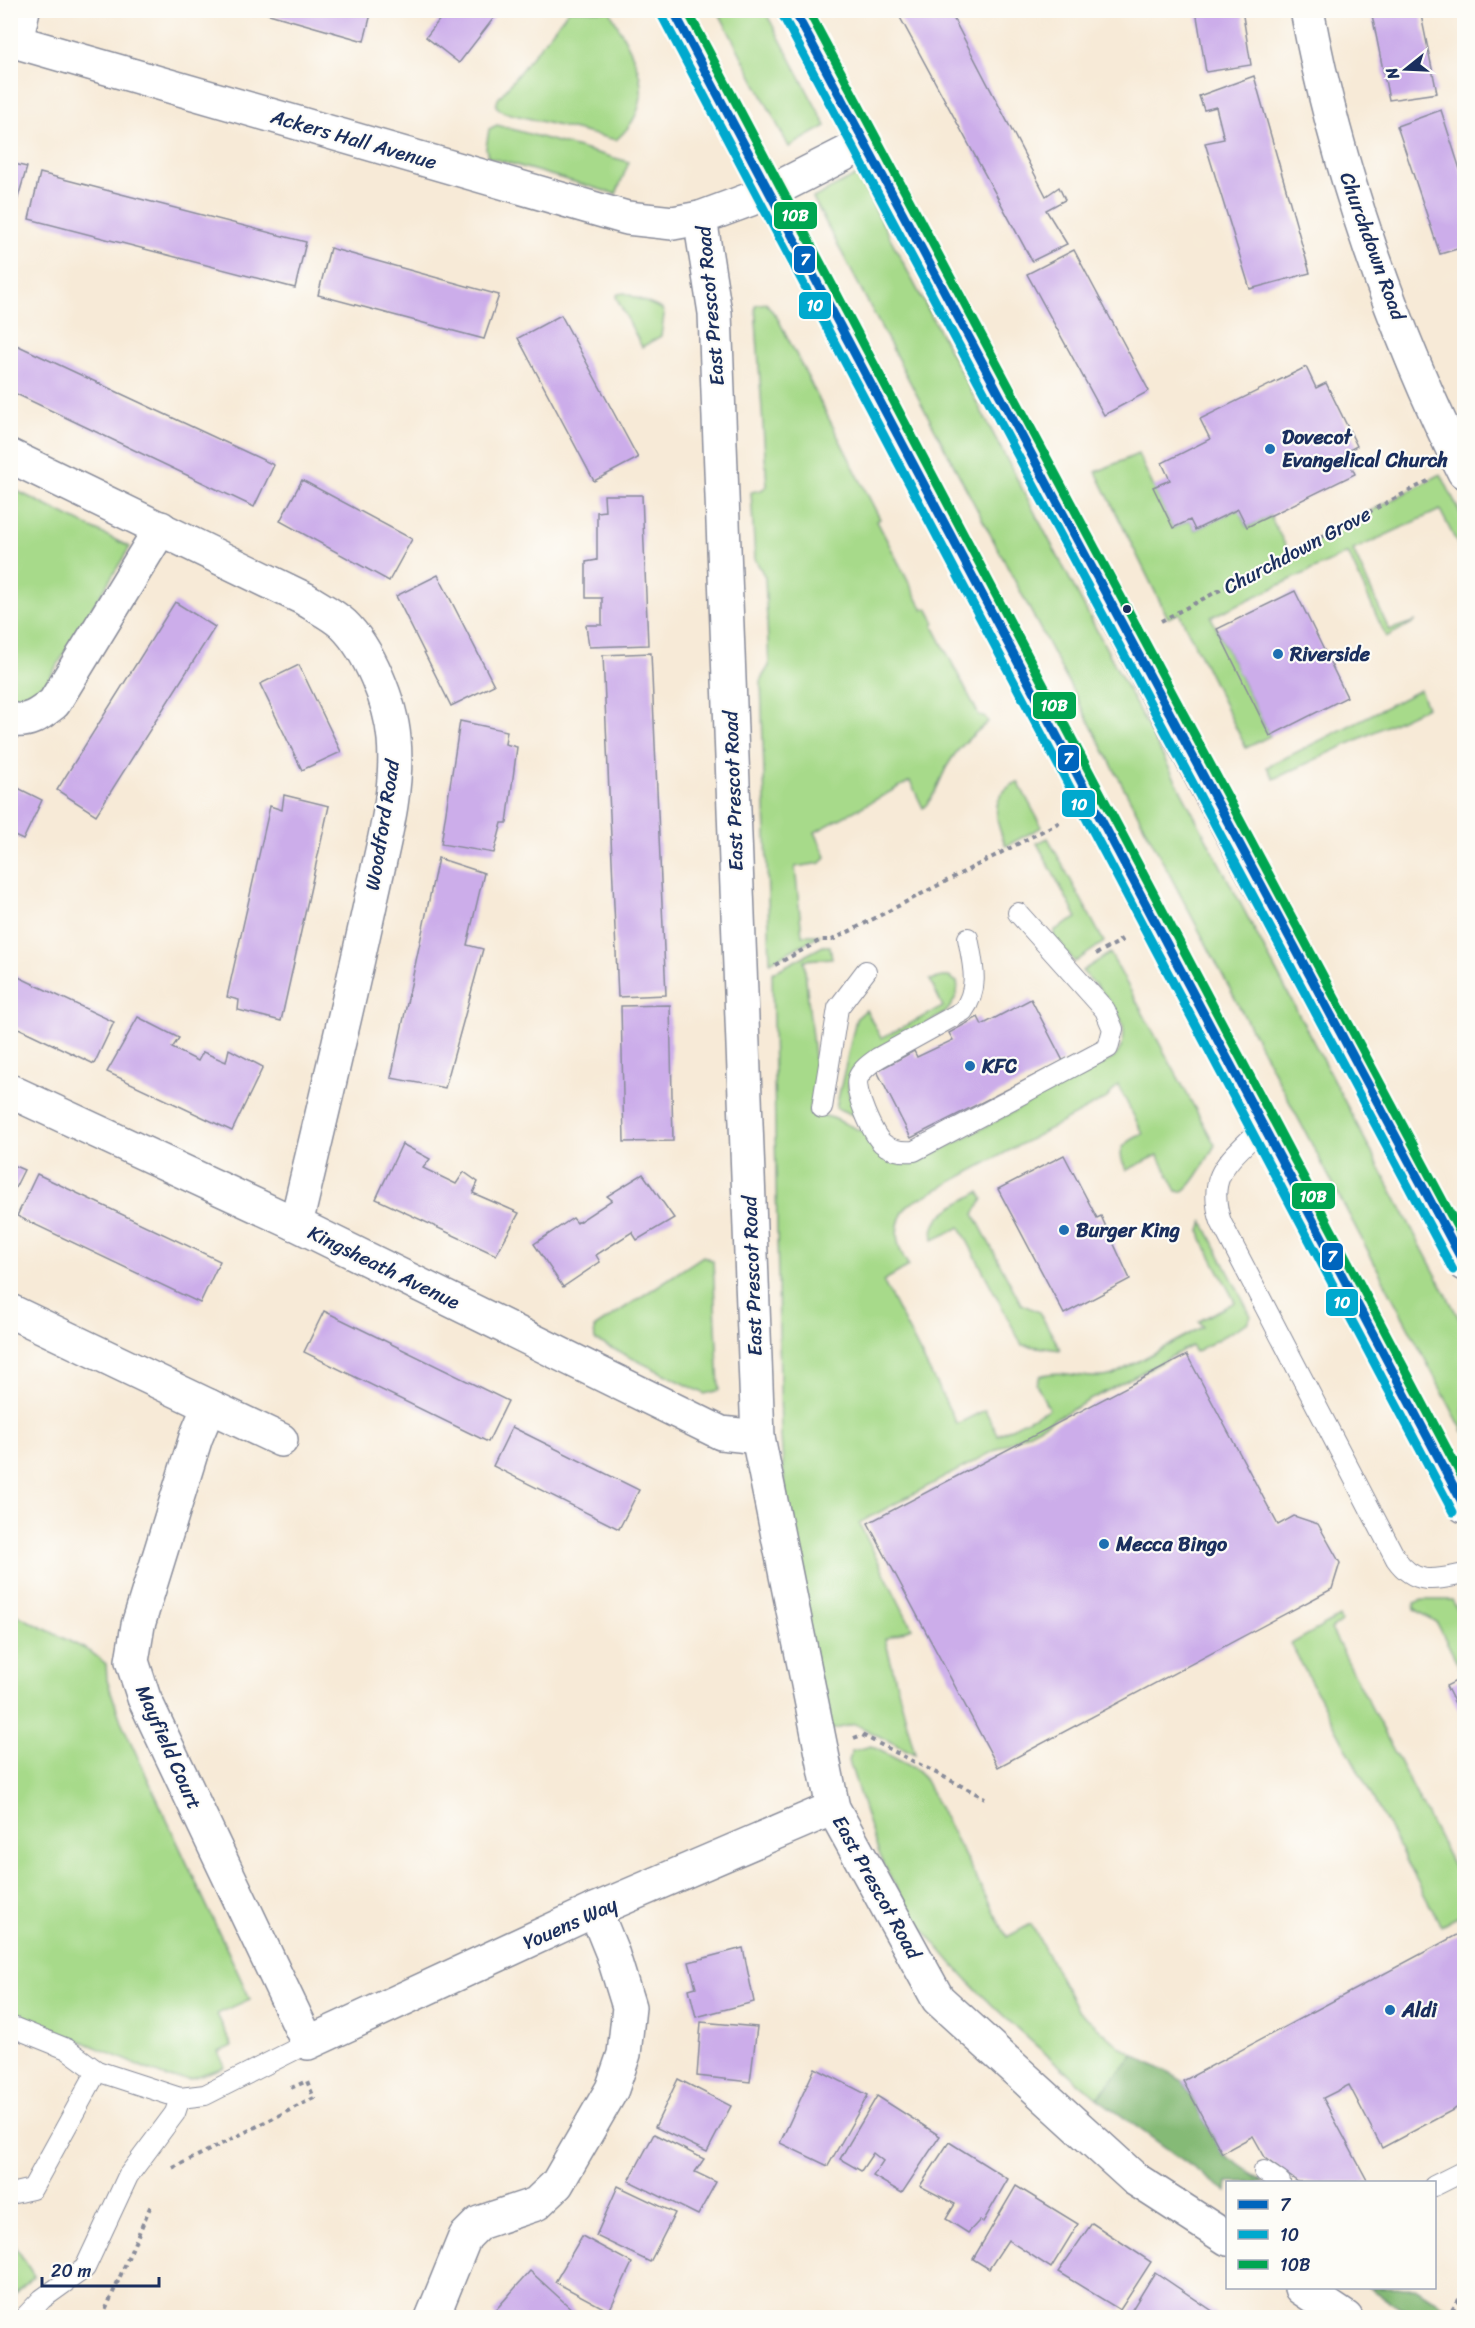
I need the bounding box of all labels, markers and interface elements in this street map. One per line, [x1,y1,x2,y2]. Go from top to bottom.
north arrow [1376,39,1436,99]
text: N [1376,63,1408,84]
street label: Ackers Hall Avenue [266,99,441,180]
street label: Churchdown Road [1329,167,1416,327]
line badge: 10B [773,201,818,230]
text: 10B [781,201,809,230]
street label: East Prescot Road [686,223,735,387]
line badge: 7 [793,245,816,274]
text: 7 [800,245,811,274]
line badge: 10 [798,291,832,320]
text: 10 [807,291,823,320]
place label: Dovecot Evangelical Church [1282,420,1449,478]
marker: Dovecot Evangelical Church [1263,442,1277,456]
street label: Churchdown Grove [1217,497,1377,604]
unlabelled marker [1121,603,1133,615]
place label: Riverside [1289,637,1371,672]
marker: Riverside [1271,647,1285,661]
line badge: 10B [1032,691,1077,720]
text: 10B [1040,691,1068,720]
street label: East Prescot Road [713,709,754,872]
line badge: 7 [1057,744,1080,772]
text: 7 [1063,744,1074,773]
street label: Woodford Road [355,756,410,893]
line badge: 10 [1061,789,1096,818]
text: 10 [1071,790,1087,819]
place label: KFC [981,1049,1017,1084]
marker: KFC [963,1059,977,1073]
line badge: 10B [1291,1182,1336,1210]
text: 10B [1299,1182,1327,1211]
street label: East Prescot Road [732,1194,773,1357]
place label: Burger King [1076,1213,1180,1248]
street label: Kingsheath Avenue [302,1215,466,1320]
marker: Burger King [1057,1223,1071,1237]
line badge: 7 [1321,1242,1344,1271]
text: 7 [1327,1242,1338,1271]
line badge: 10 [1325,1288,1359,1317]
text: 10 [1334,1288,1350,1317]
place label: Mecca Bingo [1115,1527,1228,1562]
marker: Mecca Bingo [1097,1537,1111,1551]
street label: Mayfield Court [125,1679,212,1815]
street label: East Prescot Road [822,1809,931,1967]
street label: Youens Way [517,1887,624,1960]
place label: Aldi [1401,1993,1438,2028]
marker: Aldi [1383,2003,1397,2017]
legend [1226,2181,1436,2289]
text: 7 [1280,2189,1292,2221]
text: 10 [1280,2219,1299,2251]
text: 10B [1280,2249,1310,2281]
scale bar [42,2250,159,2288]
text: 20 m [51,2255,91,2287]

